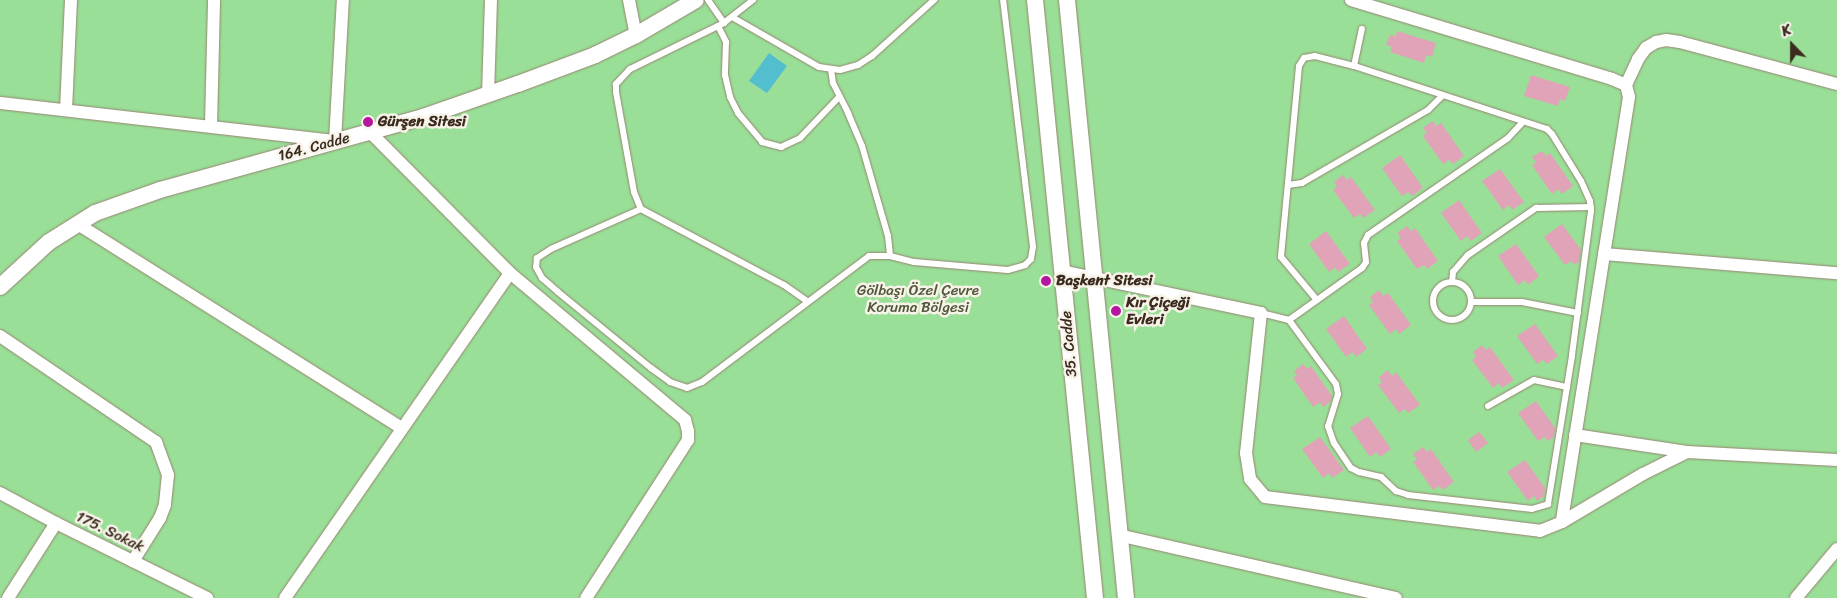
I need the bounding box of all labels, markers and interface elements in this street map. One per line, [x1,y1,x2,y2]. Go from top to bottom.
text: K [1778,17,1795,44]
north arrow [1767,20,1817,70]
place label: Gürşen Sitesi [378,113,467,131]
marker: Gürşen Sitesi [362,116,374,128]
street label: 164. Cadde [276,129,352,165]
place label: Başkent Sitesi [1056,272,1152,290]
marker: Başkent Sitesi [1040,275,1052,287]
park label: Gölbaşı Özel Çevre Koruma Bölgesi [857,281,979,316]
place label: Kır Çiçeği Evleri [1126,293,1190,328]
marker: Kır Çiçeği Evleri [1110,305,1122,317]
street label: 35. Cadde [1057,310,1081,378]
street label: 175. Sokak [73,508,147,556]

